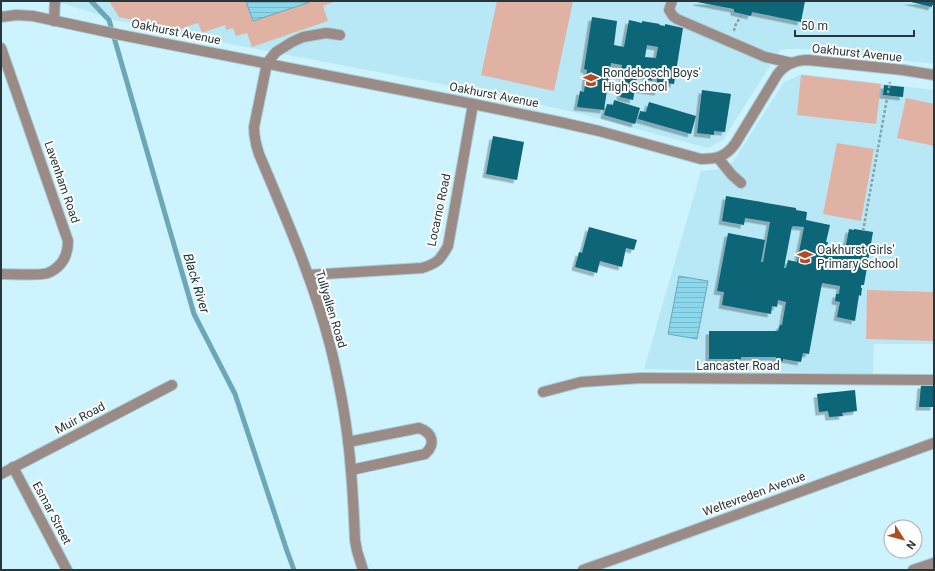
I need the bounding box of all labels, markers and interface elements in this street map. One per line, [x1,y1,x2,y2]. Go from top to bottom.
scale bar [795,12,914,38]
street label: Oakhurst Avenue [130,16,222,48]
text: 50 m [801,19,828,33]
street label: Oakhurst Avenue [811,41,903,65]
place label: Rondebosch Boys' High School [603,66,701,94]
school or university icon: Rondebosch Boys' High School [582,71,600,89]
street label: Oakhurst Avenue [448,79,540,111]
street label: Lavenham Road [41,139,83,225]
street label: Locarno Road [424,172,454,248]
place label: Oakhurst Girls' Primary School [817,243,898,271]
school or university icon: Oakhurst Girls' Primary School [796,248,814,266]
water label: Black River [180,251,213,316]
street label: Tullyallen Road [313,268,349,350]
street label: Lancaster Road [696,359,780,373]
street label: Muir Road [53,399,107,437]
street label: Weltevreden Avenue [701,469,807,519]
street label: Esmar Street [30,479,74,547]
north arrow [883,519,923,559]
text: N [903,538,918,552]

